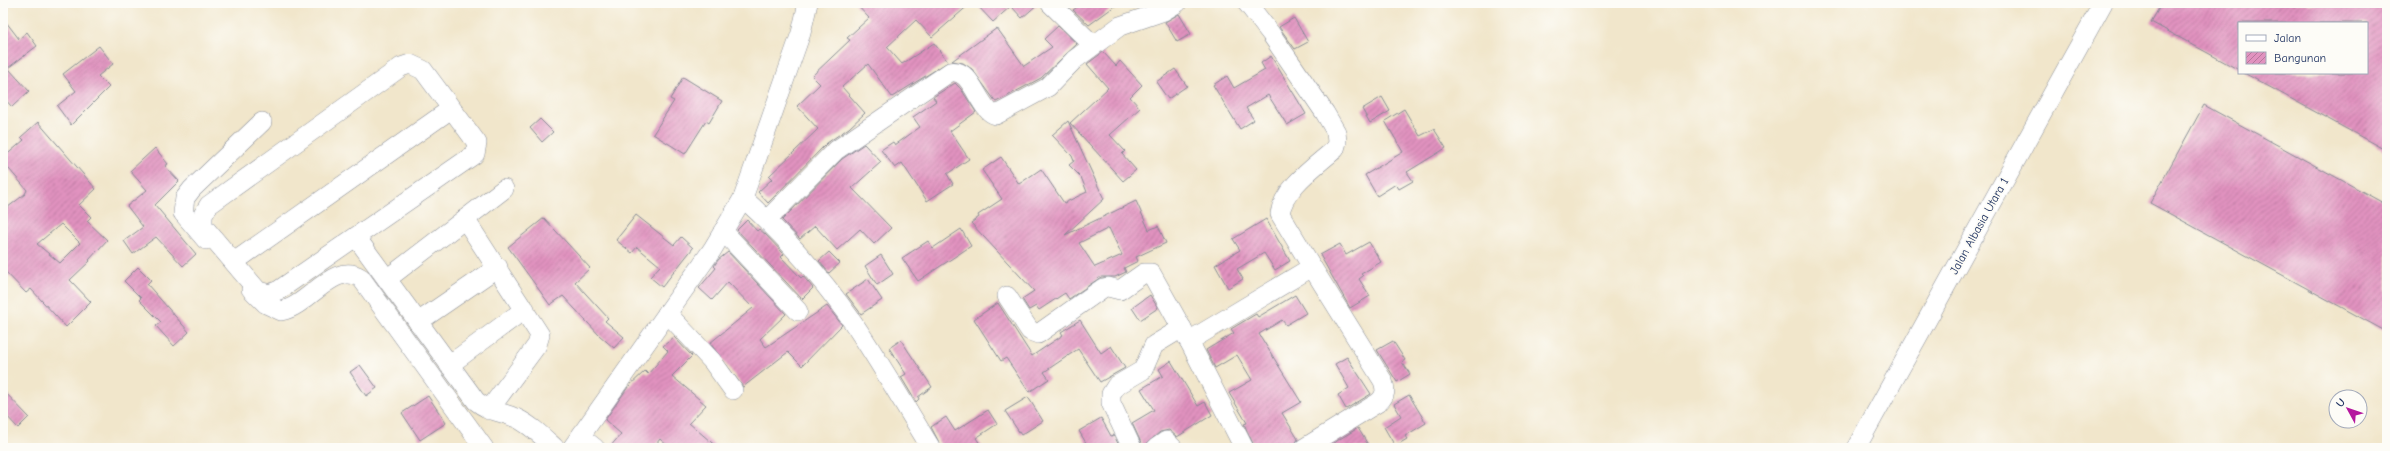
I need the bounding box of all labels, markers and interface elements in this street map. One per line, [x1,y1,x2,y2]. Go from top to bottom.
legend [2238,22,2368,74]
text: Jalan [2274,31,2301,45]
text: Bangunan [2274,51,2326,65]
street label: Jalan Albasia Utara 1 [1947,175,2012,277]
north arrow [2328,389,2368,429]
text: U [2333,396,2348,410]

